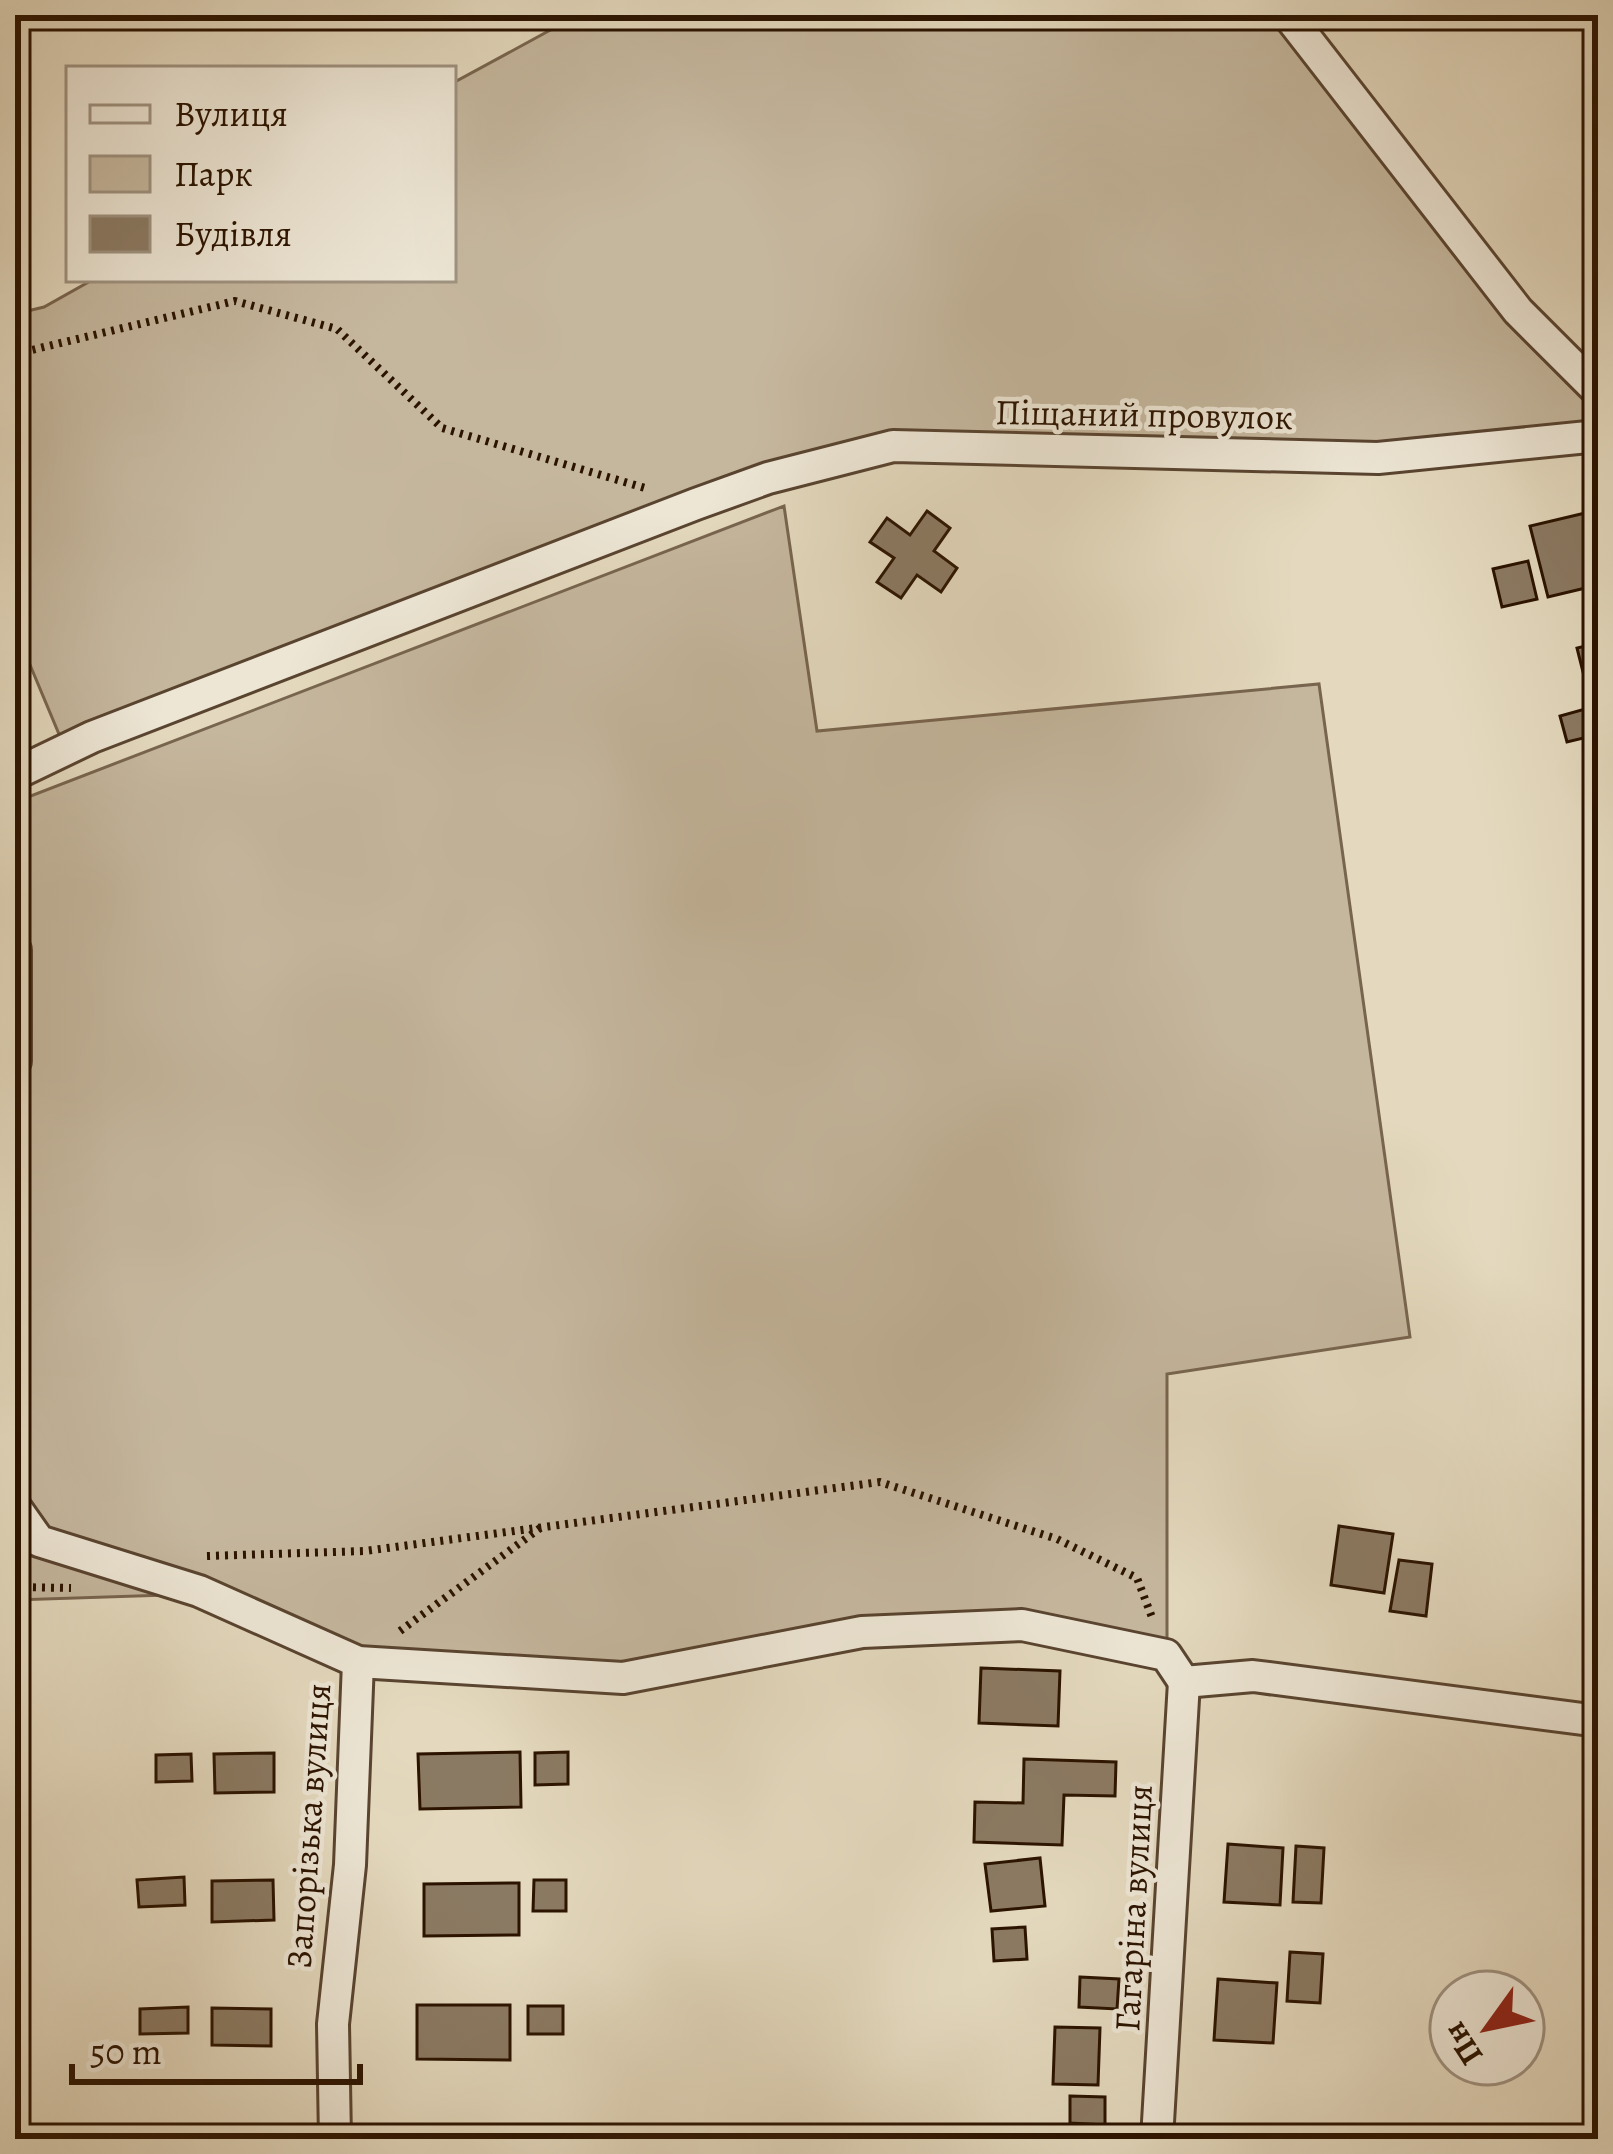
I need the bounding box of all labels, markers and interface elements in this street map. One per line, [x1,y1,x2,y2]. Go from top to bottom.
legend [66,66,456,282]
text: Вулиця [174,89,288,138]
text: Парк [174,149,253,198]
text: Будівля [174,209,292,258]
street label: Піщаний провулок [995,387,1293,441]
street label: Запорізька вулиця [274,1682,342,1970]
street label: Гагаріна вулиця [1102,1783,1164,2033]
north arrow [1427,1968,1547,2088]
scale bar [72,2010,360,2084]
text: Пн [1432,2014,1493,2074]
text: 50 m [90,2027,162,2076]

